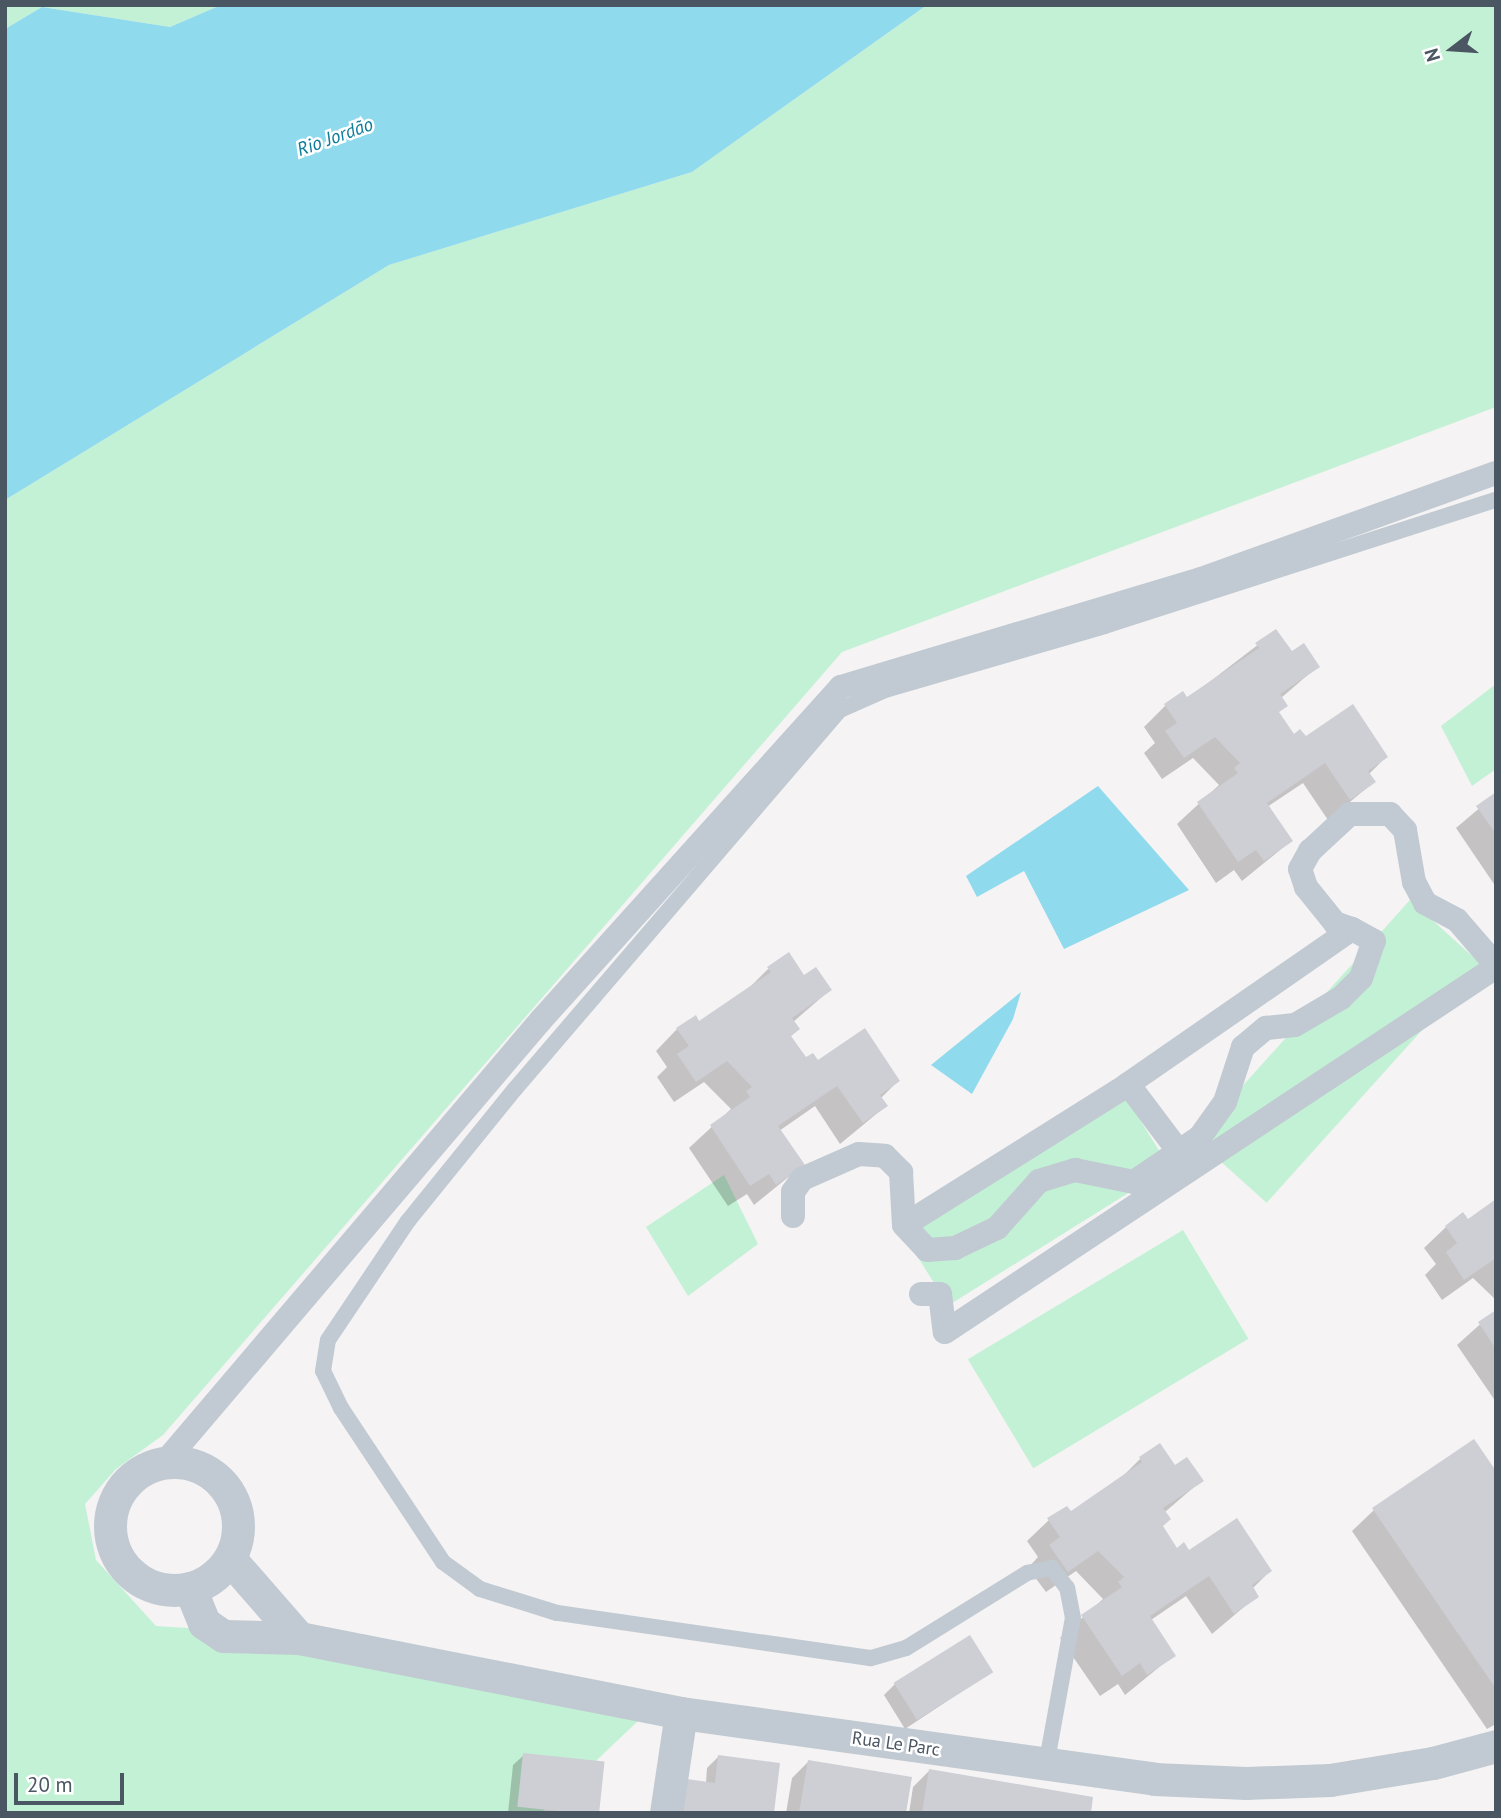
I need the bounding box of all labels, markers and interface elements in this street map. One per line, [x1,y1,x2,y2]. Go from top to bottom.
north arrow [1417,14,1487,84]
text: N [1419,46,1445,65]
water label: Rio Jordão [294,113,376,161]
street label: Rua Le Parc [851,1727,941,1761]
scale bar [18,1758,128,1802]
text: 20 m [27,1771,73,1798]

